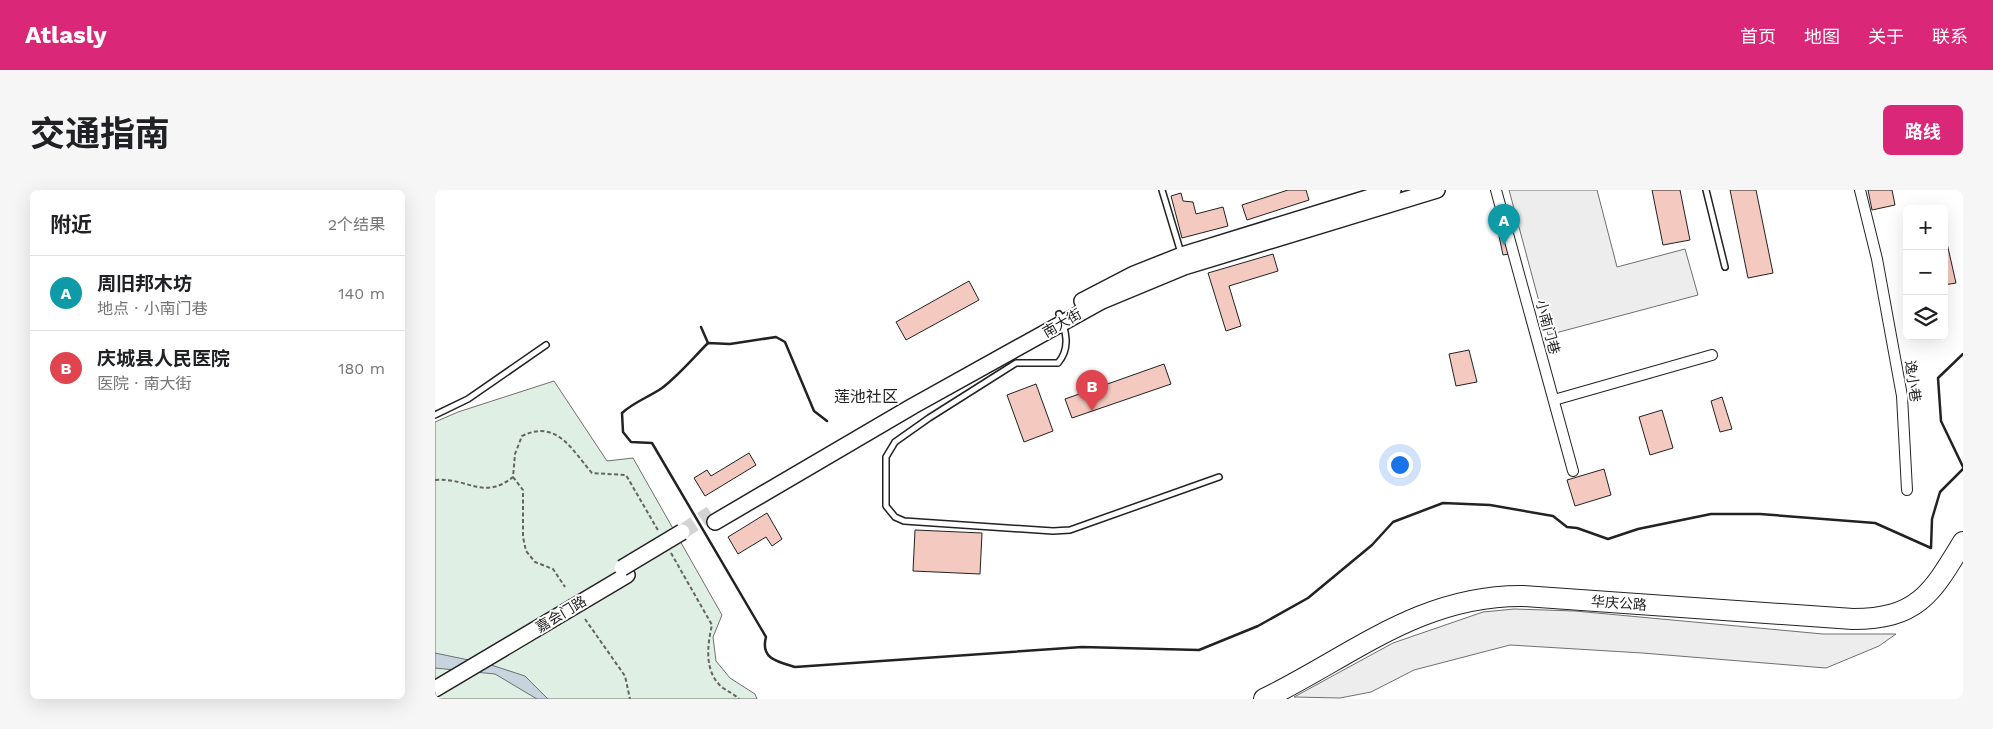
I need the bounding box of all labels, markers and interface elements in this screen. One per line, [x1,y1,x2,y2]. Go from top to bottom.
text: Atlasly [25,21,107,49]
text: 首页 [1740,26,1776,47]
text: 地图 [1804,26,1840,47]
text: 关于 [1868,26,1904,47]
text: 联系 [1932,26,1968,47]
button: 路线 [1883,105,1963,155]
text: 交通指南 [30,113,170,155]
pin: A [1488,204,1520,245]
map controls [1903,205,1948,340]
button: + [1903,205,1948,250]
text: 附近 [50,212,92,237]
text: 2个结果 [328,215,385,234]
button: − [1903,250,1948,295]
text: 周旧邦木坊 [97,272,192,295]
text: A [61,284,71,303]
text: 140 m [338,284,385,303]
button: layers [1903,295,1948,340]
street label: 小南门巷 [1533,298,1563,356]
text: 地点 · 小南门巷 [97,299,208,318]
street label: 南大街 [1040,306,1084,340]
text: 庆城县人民医院 [97,347,230,370]
text: B [61,359,71,378]
text: 180 m [338,359,385,378]
street label: 逸小巷 [1902,359,1924,403]
pin: B [1076,370,1108,411]
text: 医院 · 南大街 [97,374,192,393]
district label: 莲池社区 [834,387,898,406]
your location [1387,452,1413,478]
street label: 嘉会门路 [533,593,589,635]
street label: 华庆公路 [1591,593,1647,613]

